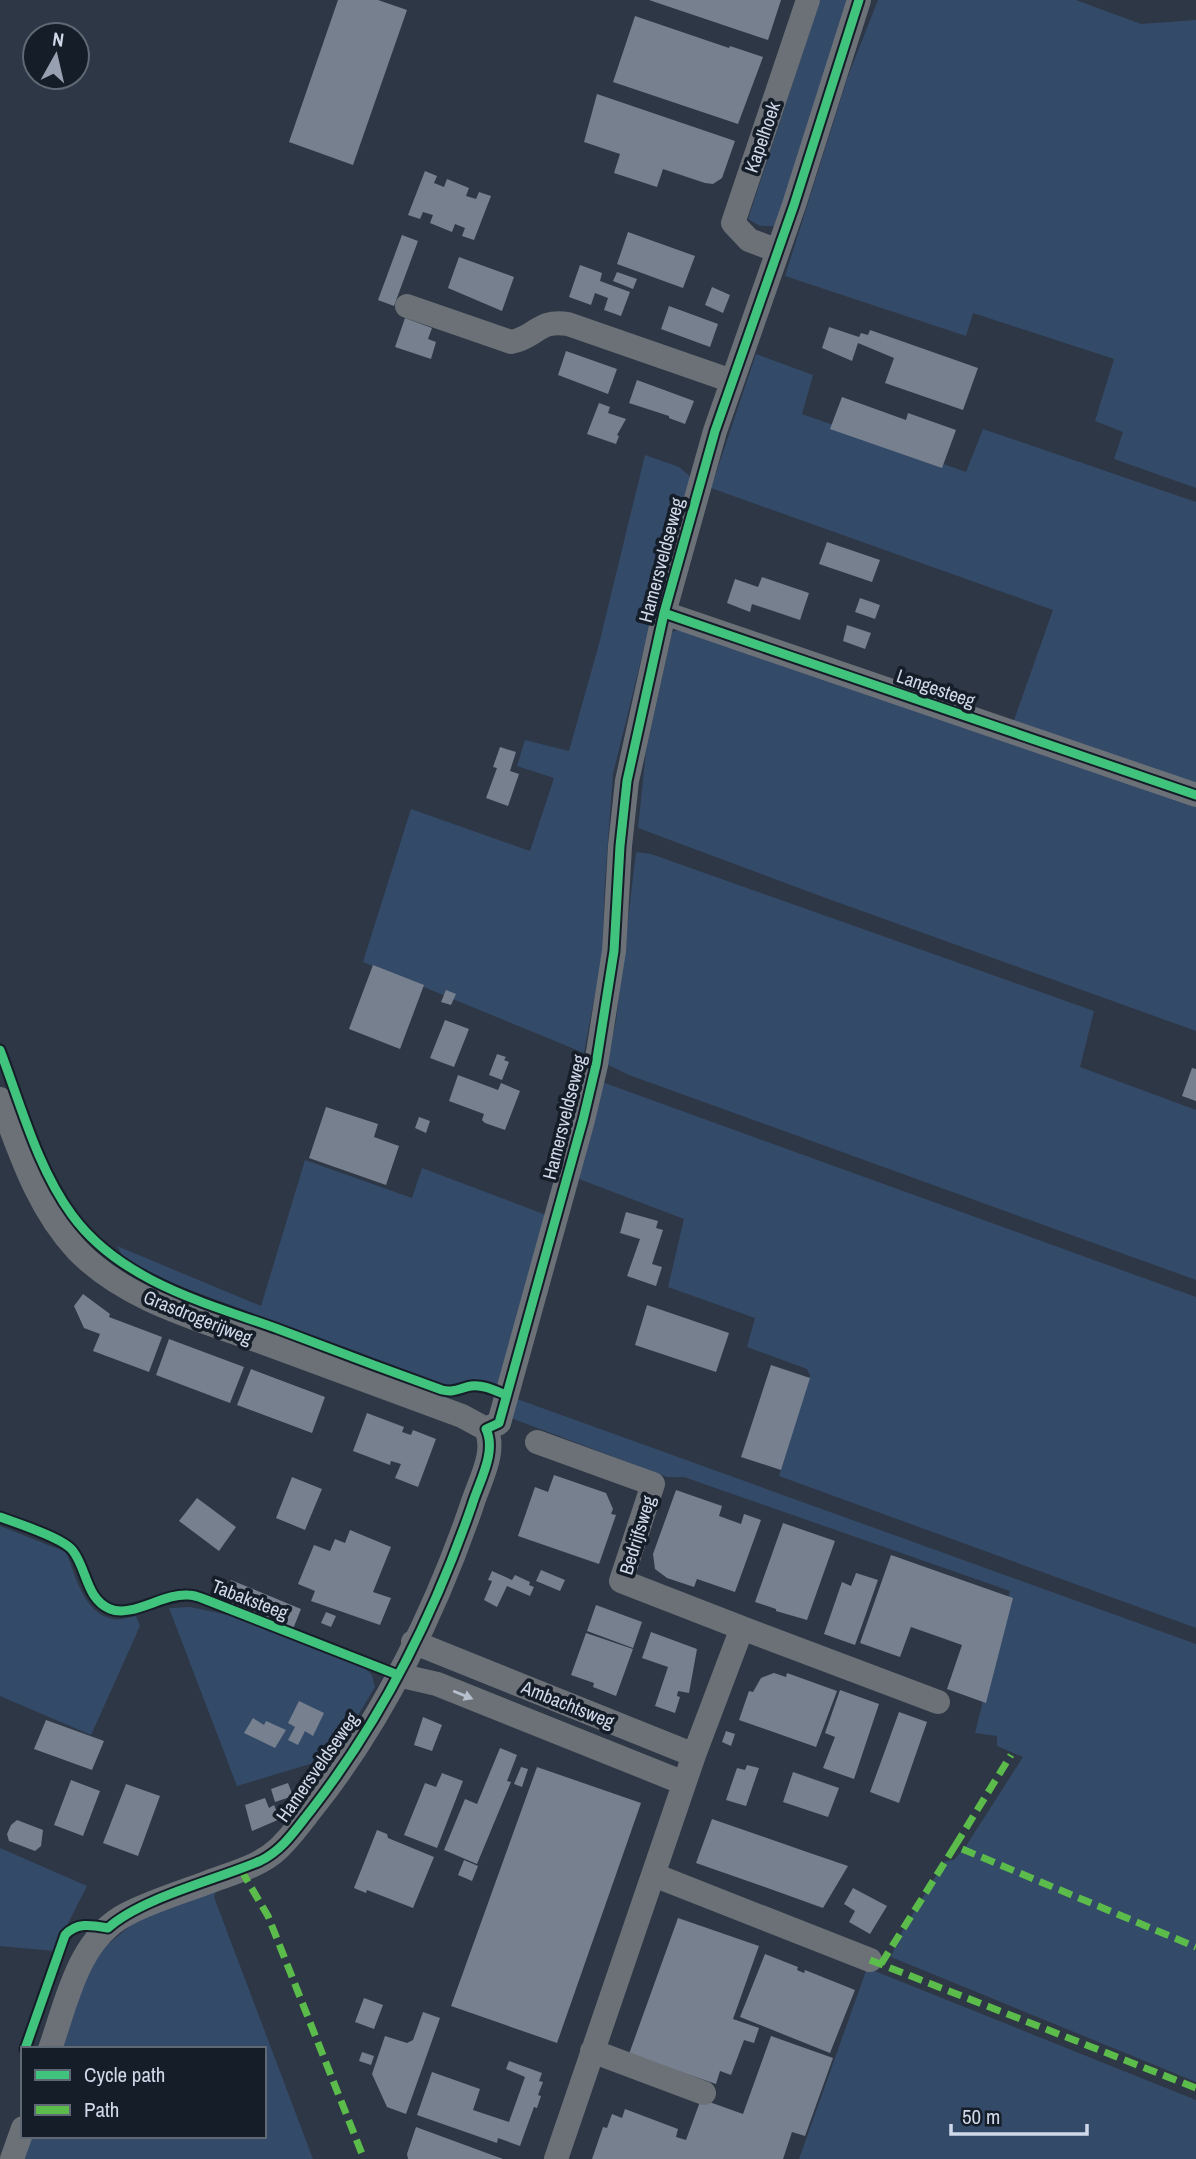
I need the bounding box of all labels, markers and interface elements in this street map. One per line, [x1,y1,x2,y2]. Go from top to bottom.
north arrow [21,21,91,91]
text: N [51,26,66,53]
street label: Kapelhoek [738,98,786,176]
street label: Hamersveldseweg [632,494,690,625]
street label: Langesteeg [893,662,979,714]
street label: Hamersveldseweg [536,1051,592,1182]
street label: Grasdrogerijweg [140,1283,257,1351]
street label: Bedrijfsweg [613,1492,661,1578]
street label: Tabaksteeg [208,1573,292,1626]
street label: Ambachtsweg [517,1673,619,1735]
one-way arrow [453,1689,474,1700]
street label: Hamersveldseweg [270,1707,365,1827]
legend [21,2047,266,2138]
text: Cycle path [84,2060,165,2089]
scale bar [951,2092,1088,2136]
text: Path [84,2095,119,2124]
text: 50 m [962,2102,1000,2131]

